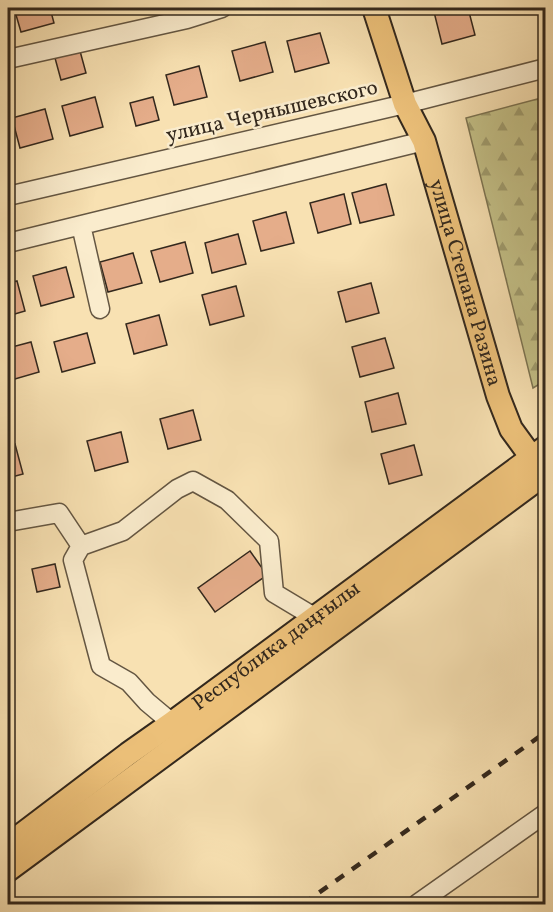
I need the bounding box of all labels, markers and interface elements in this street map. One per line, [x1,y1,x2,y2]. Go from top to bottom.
street label: улица Чернышевского [163,74,381,150]
street label: улица Степана Разина [421,176,509,390]
street label: Республика даңғылы [186,574,366,718]

